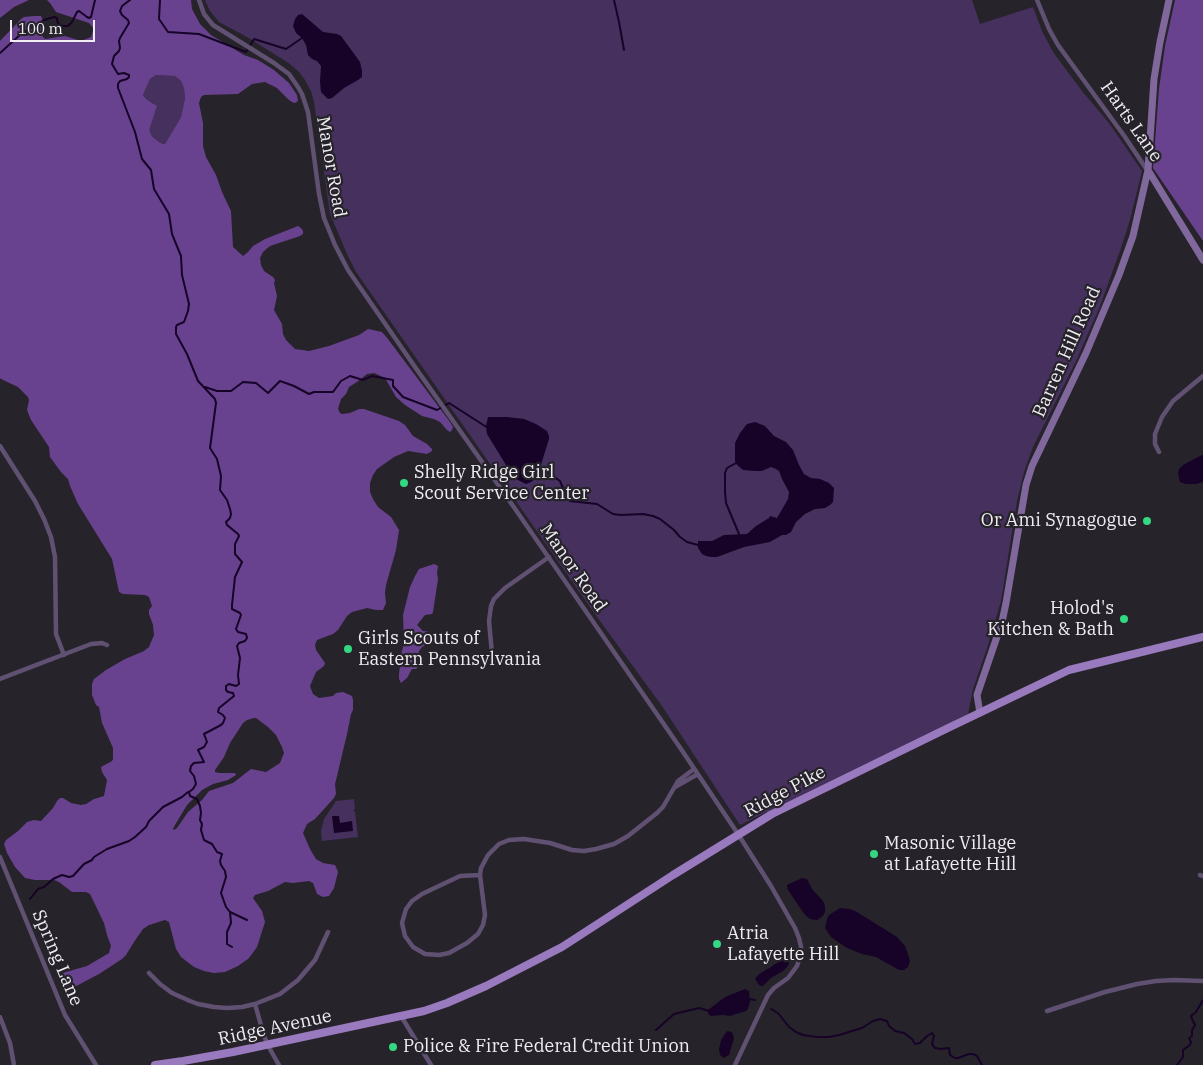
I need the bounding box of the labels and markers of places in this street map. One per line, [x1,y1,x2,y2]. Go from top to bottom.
place label: Shelly Ridge Girl Scout Service Center [414,462,589,504]
marker: Shelly Ridge Girl Scout Service Center [398,477,410,489]
place label: Or Ami Synagogue [981,510,1137,532]
marker: Or Ami Synagogue [1141,515,1153,527]
place label: Holod's Kitchen & Bath [987,598,1114,640]
marker: Holod's Kitchen & Bath [1118,613,1130,625]
place label: Girls Scouts of Eastern Pennsylvania [358,628,541,670]
marker: Girls Scouts of Eastern Pennsylvania [342,643,354,655]
place label: Masonic Village at Lafayette Hill [884,833,1016,876]
marker: Masonic Village at Lafayette Hill [868,848,880,860]
place label: Atria Lafayette Hill [727,923,839,966]
marker: Atria Lafayette Hill [711,938,723,950]
place label: Police & Fire Federal Credit Union [403,1036,690,1058]
marker: Police & Fire Federal Credit Union [387,1041,399,1053]

